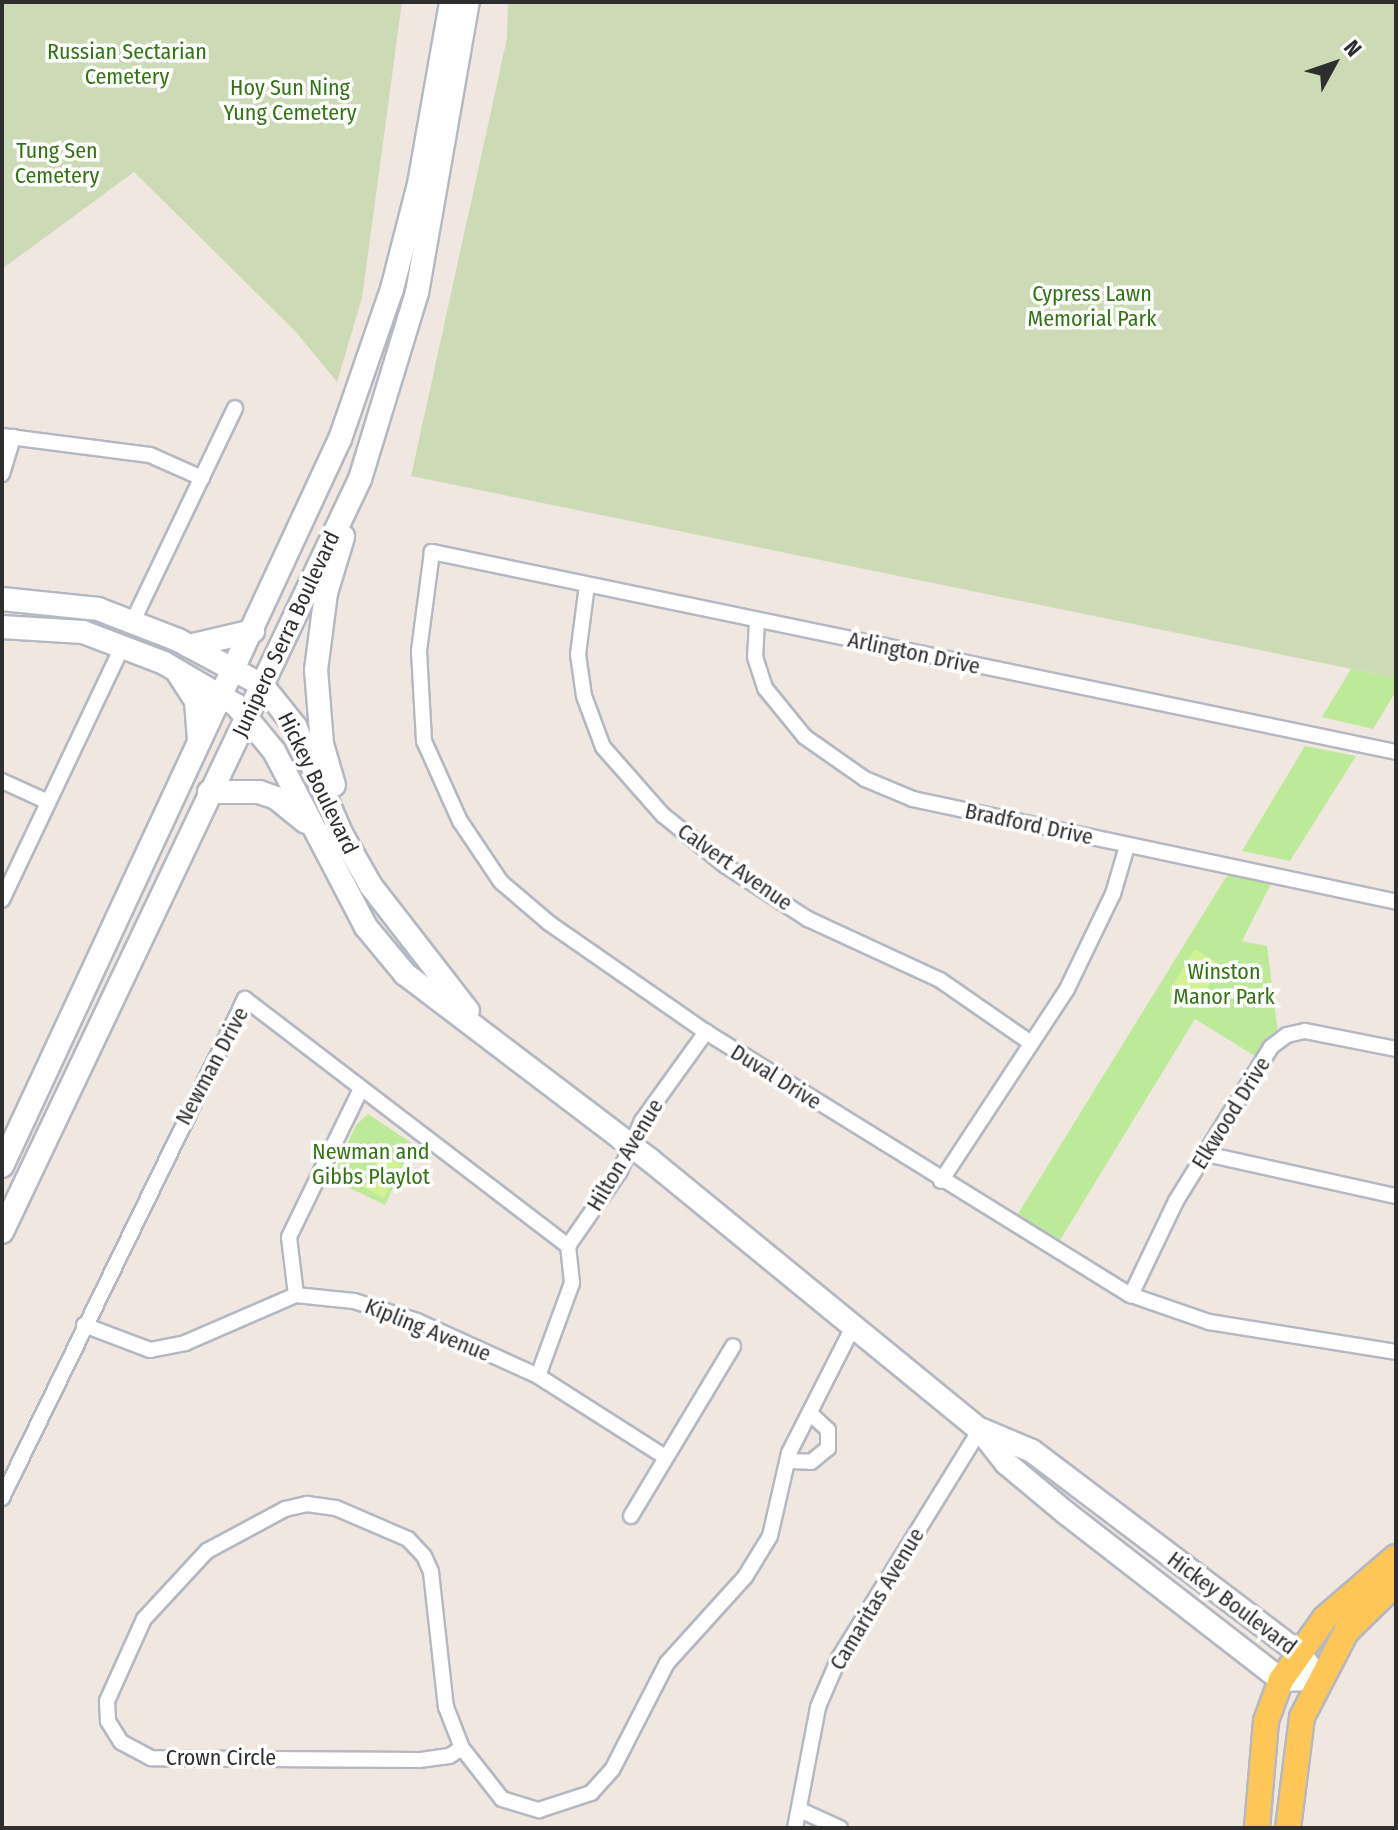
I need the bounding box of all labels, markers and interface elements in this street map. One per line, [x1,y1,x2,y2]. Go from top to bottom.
north arrow [1294,24,1374,104]
text: N [1338,35,1367,62]
park label: Russian Sectarian Cemetery [47,38,207,90]
park label: Hoy Sun Ning Yung Cemetery [223,74,357,126]
park label: Tung Sen Cemetery [15,137,99,188]
park label: Cypress Lawn Memorial Park [1028,280,1156,332]
street label: Junipero Serra Boulevard [227,527,345,741]
street label: Arlington Drive [846,626,982,680]
street label: Hickey Boulevard [272,708,364,858]
street label: Bradford Drive [963,798,1095,850]
street label: Calvert Avenue [673,818,797,916]
park label: Winston Manor Park [1173,958,1275,1010]
street label: Newman Drive [170,1003,254,1129]
street label: Duval Drive [726,1039,826,1115]
street label: Elkwood Drive [1186,1052,1276,1174]
street label: Hilton Avenue [581,1094,669,1216]
park label: Newman and Gibbs Playlot [312,1138,430,1190]
street label: Kipling Avenue [361,1293,495,1367]
street label: Camaritas Avenue [824,1523,930,1675]
street label: Hickey Boulevard [1162,1546,1302,1660]
street label: Crown Circle [166,1745,276,1771]

